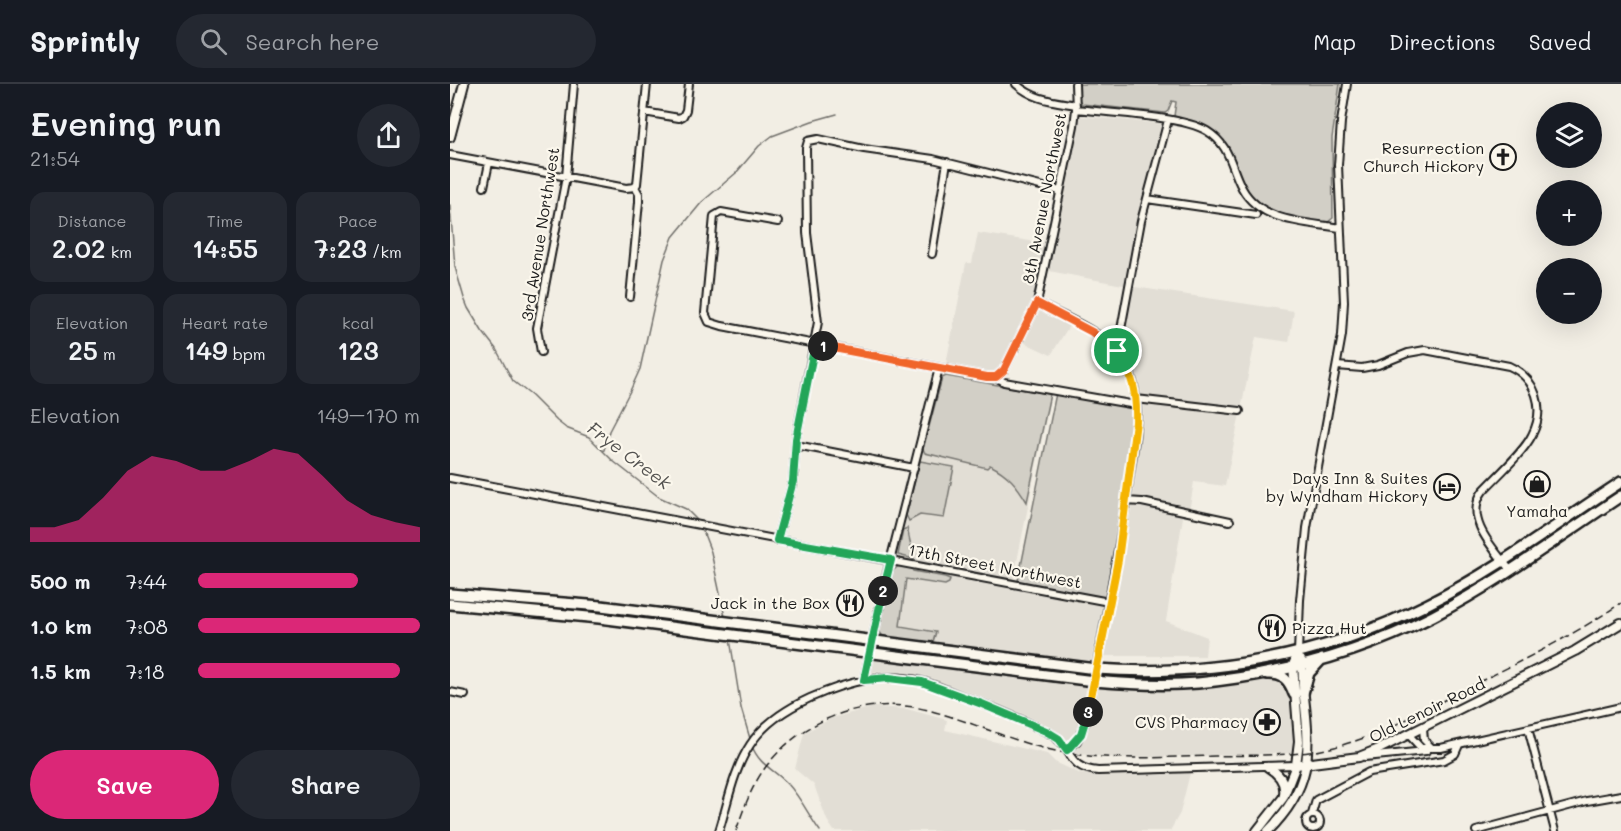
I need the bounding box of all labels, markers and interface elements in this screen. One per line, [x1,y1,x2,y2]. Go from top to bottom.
search box [176,14,596,68]
text: Sprintly [30,23,140,59]
icon: search [197,25,230,58]
text: Search here [245,27,379,56]
text: Map [1313,28,1356,55]
text: Directions [1389,28,1496,55]
text: Saved [1529,28,1591,55]
text: Evening run [30,101,222,144]
map controls [1536,102,1602,324]
button: layers [1536,102,1602,168]
button: share [357,104,420,167]
street label: 8th Avenue Northwest [1017,111,1070,285]
place label: Resurrection Church Hickory [1363,137,1484,176]
church icon: Resurrection Church Hickory [1488,142,1518,172]
text: 21:54 [30,145,80,171]
street label: 3rd Avenue Northwest [515,146,564,322]
button: + [1536,180,1602,246]
text: Distance [58,210,126,231]
text: Time [207,210,243,231]
text: Pace [338,210,378,231]
text: 2.02 [52,231,106,265]
text: 14:55 [192,231,258,265]
text: 7:23 [314,231,367,265]
text: km [106,241,132,262]
text: /km [367,241,402,262]
button: − [1536,258,1602,324]
text: Elevation [56,312,128,333]
text: Heart rate [182,312,268,333]
text: kcal [342,312,374,333]
pin [1091,325,1142,376]
pin: 1 [808,331,838,361]
text: 25 [68,333,98,367]
text: 149 [184,333,228,367]
text: 123 [337,333,379,367]
icon: arrive [1100,334,1133,367]
text: 1 [819,335,827,356]
text: m [98,343,116,364]
text: bpm [228,343,266,364]
text: Elevation [30,402,120,428]
text: 149–170 m [316,402,420,428]
water label: Frye Creek [583,416,677,495]
place label: Days Inn & Suites by Wyndham Hickory [1266,467,1428,506]
shop icon: Yamaha [1522,469,1552,499]
hotel icon: Days Inn & Suites by Wyndham Hickory [1432,472,1462,502]
place label: Yamaha [1506,500,1568,521]
street label: 17th Street Northwest [907,538,1083,593]
text: 500 m [30,568,90,594]
text: 7:44 [126,568,167,594]
pin: 2 [868,576,898,606]
text: 2 [879,580,887,601]
restaurant icon: Jack in the Box [835,588,865,618]
place label: Jack in the Box [711,592,830,613]
text: 1.0 km [30,613,92,639]
text: 7:08 [126,613,168,639]
restaurant icon: Pizza Hut [1257,613,1287,643]
place label: Pizza Hut [1292,617,1367,638]
text: 1.5 km [30,658,91,684]
text: 7:18 [126,658,164,684]
street label: Old Lenoir Road [1365,672,1488,747]
pin: 3 [1073,697,1103,727]
text: 3 [1083,701,1093,722]
pharmacy icon: CVS Pharmacy [1252,707,1282,737]
place label: CVS Pharmacy [1135,711,1248,732]
button: Save [30,750,219,819]
button: Share [231,750,420,819]

